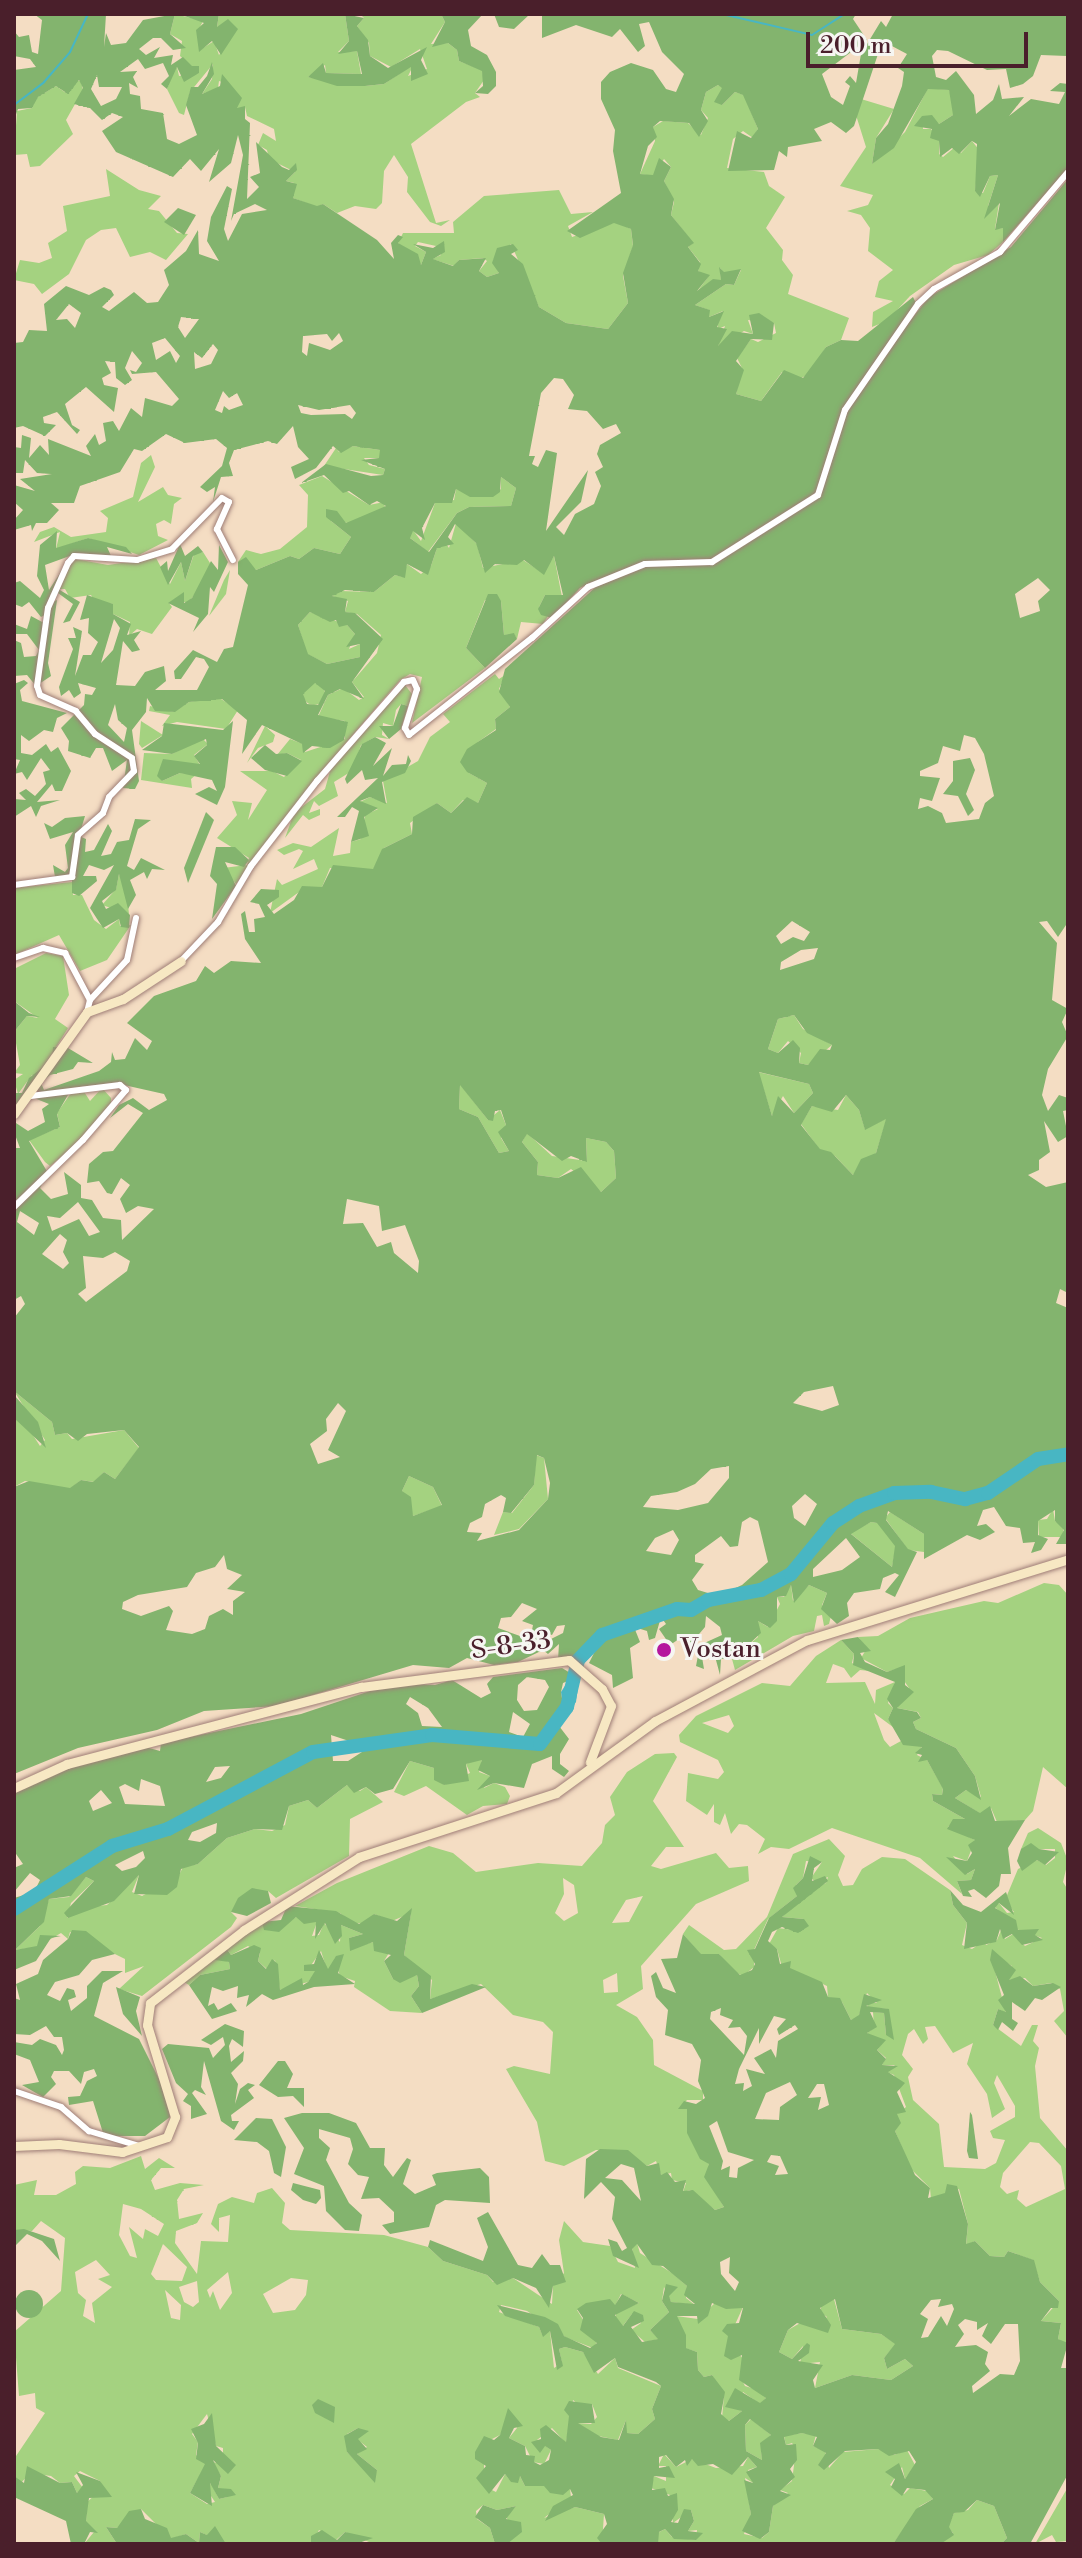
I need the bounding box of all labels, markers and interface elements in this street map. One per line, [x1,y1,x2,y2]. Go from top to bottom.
scale bar [810,16,1032,66]
text: 200 m [820,31,891,61]
street label: Տ-8-33 [469,1625,553,1667]
place label: Vostan [680,1634,761,1666]
marker: Vostan [655,1641,673,1659]

